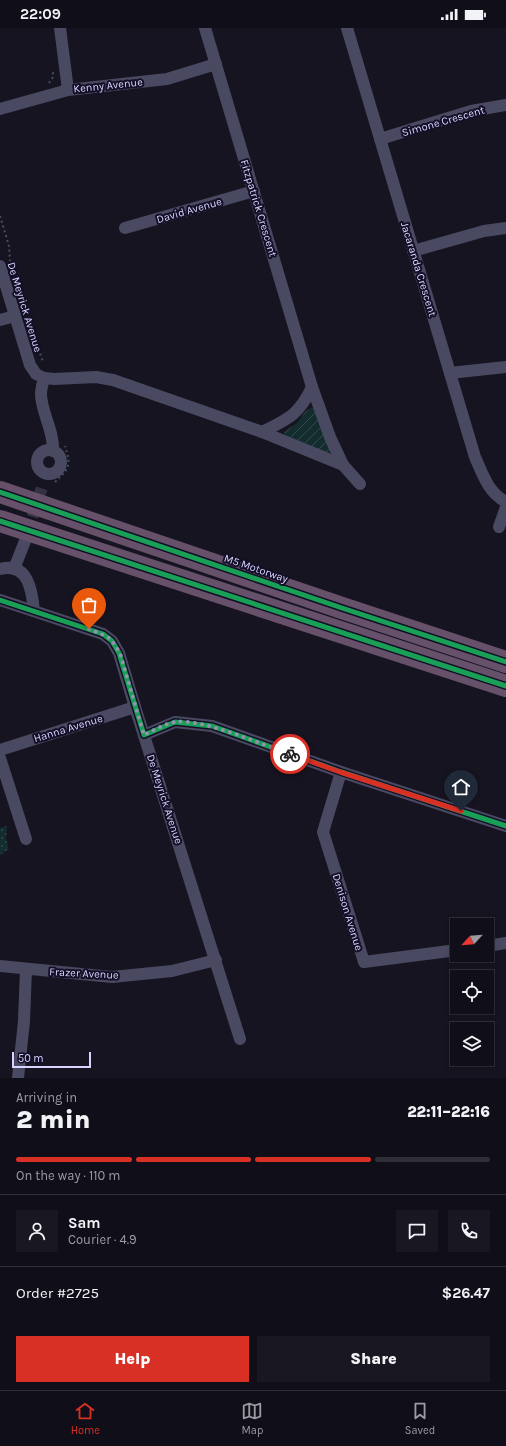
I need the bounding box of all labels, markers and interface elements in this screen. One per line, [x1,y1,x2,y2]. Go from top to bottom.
text: 22:09 [20,5,61,23]
street label: Kenny Avenue [73,75,144,96]
street label: Simone Crescent [400,103,486,139]
street label: Fitzpatrick Crescent [238,158,280,258]
street label: David Avenue [155,195,224,226]
street label: Jacaranda Crescent [398,220,439,318]
street label: De Meyrick Avenue [5,261,45,354]
street label: M5 Motorway [222,551,290,585]
pin [72,588,106,629]
icon: bag [78,594,100,616]
street label: Hanna Avenue [32,712,105,745]
courier [270,734,310,774]
icon: bike [279,743,301,765]
street label: De Meyrick Avenue [144,753,185,846]
pin [444,770,478,811]
icon: home [450,776,472,798]
street label: Denison Avenue [330,872,366,953]
north arrow [450,918,494,962]
map controls [450,918,494,1066]
street label: Frazer Avenue [49,965,119,982]
button: locate [450,970,494,1014]
button: layers [450,1022,494,1066]
scale bar [12,1050,91,1069]
text: 50 m [18,1052,44,1065]
text: Arriving in [16,1090,77,1105]
text: 22:11–22:16 [407,1103,490,1121]
text: 2 min [16,1104,91,1135]
text: On the way · 110 m [16,1168,121,1183]
button: person [16,1210,58,1252]
button: chat [396,1210,438,1252]
button: phone [448,1210,490,1252]
text: Sam [68,1214,101,1232]
text: Courier · 4.9 [68,1232,137,1247]
text: Order #2725 [16,1284,99,1302]
text: $26.47 [442,1284,490,1302]
button: Help [16,1336,249,1382]
button: Share [257,1336,490,1382]
tab: Home [71,1400,100,1437]
tab: Map [241,1400,263,1437]
tab: Saved [405,1400,435,1437]

